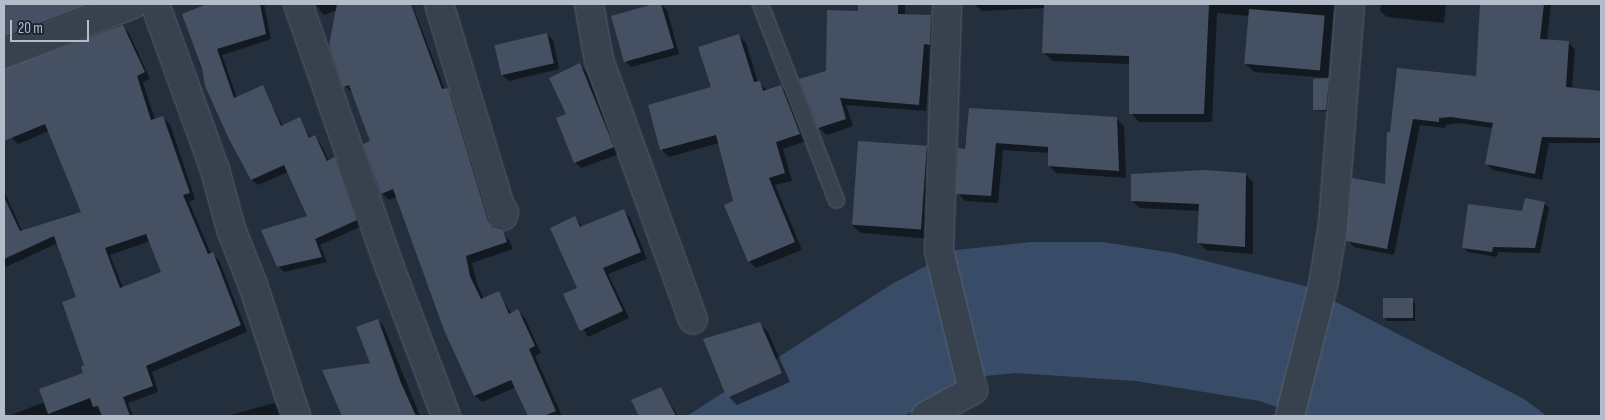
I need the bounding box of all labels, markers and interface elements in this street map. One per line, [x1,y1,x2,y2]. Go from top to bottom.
scale bar [12,10,91,42]
text: 20 m [18,19,43,38]

